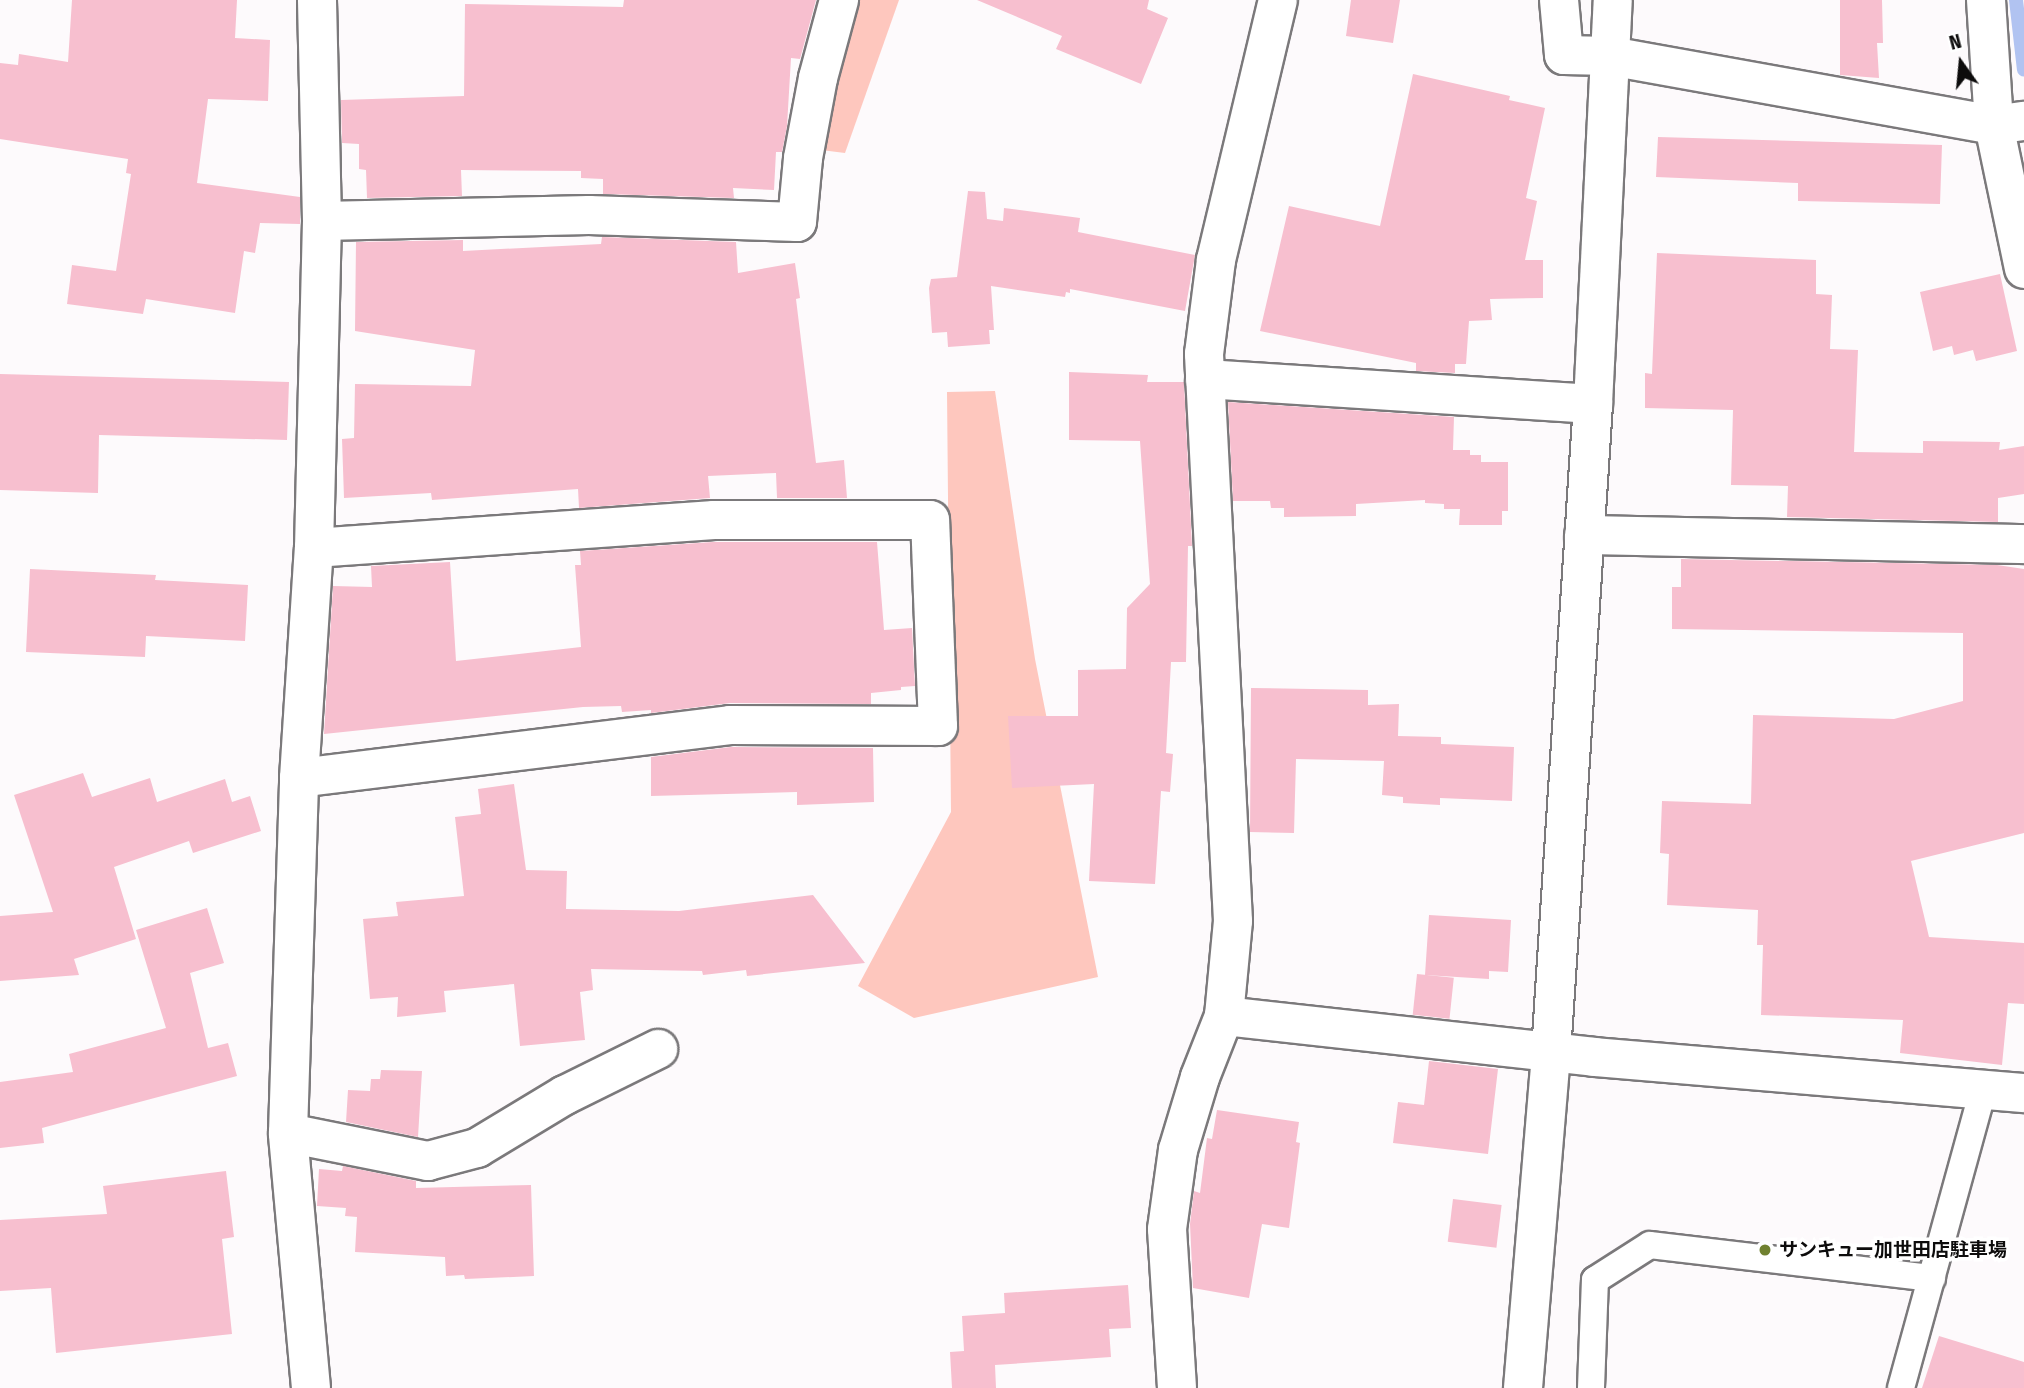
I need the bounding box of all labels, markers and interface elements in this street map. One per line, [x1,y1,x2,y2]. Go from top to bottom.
north arrow [1926,28,1996,98]
text: N [1947,30,1964,55]
place label: サンキュー加世田店駐車場 [1779,1239,2007,1261]
marker: サンキュー加世田店駐車場 [1757,1242,1773,1258]

